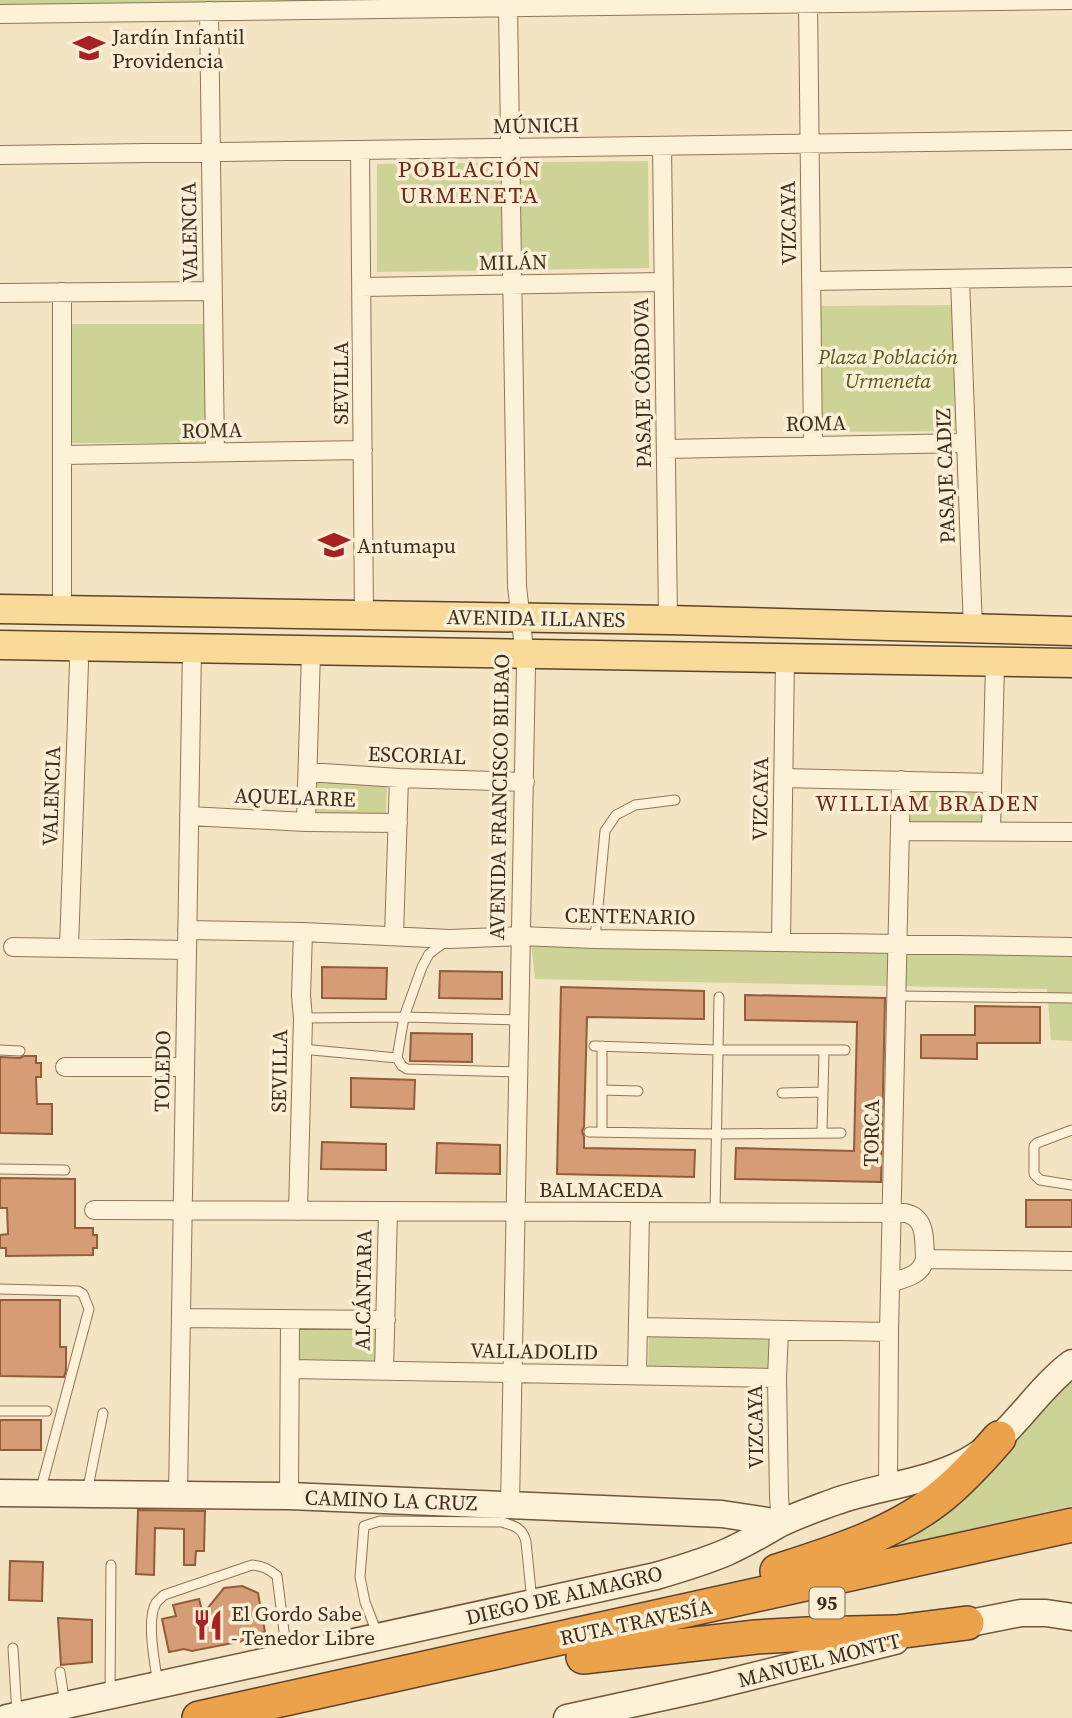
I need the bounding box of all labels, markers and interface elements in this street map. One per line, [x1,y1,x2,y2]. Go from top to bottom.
place label: Jardín Infantil Providencia [111,22,245,75]
school or university icon: Jardín Infantil Providencia [72,31,106,65]
street label: MÚNICH [493,110,579,140]
district label: POBLACIÓN URMENETA [398,153,542,211]
street label: VIZCAYA [773,181,803,265]
street label: VALENCIA [174,182,204,282]
street label: MILÁN [479,247,547,277]
street label: PASAJE CÓRDOVA [626,298,658,468]
street label: SEVILLA [326,341,355,425]
park label: Plaza Población Urmeneta [817,342,958,395]
street label: ROMA [785,408,847,438]
street label: PASAJE CADIZ [928,408,962,544]
street label: ROMA [181,415,243,445]
school or university icon: Antumapu [317,528,351,562]
place label: Antumapu [357,531,456,560]
street label: AVENIDA ILLANES [446,602,626,634]
street label: AVENIDA FRANCISCO BILBAO [482,654,516,940]
street label: ESCORIAL [367,739,467,771]
street label: VALENCIA [35,745,67,847]
street label: VIZCAYA [745,757,775,841]
street label: AQUELARRE [234,780,356,814]
district label: WILLIAM BRADEN [815,787,1041,819]
street label: CENTENARIO [564,900,696,932]
street label: SEVILLA [264,1029,294,1113]
street label: TOLEDO [147,1030,177,1112]
street label: TORCA [856,1099,886,1167]
street label: BALMACEDA [539,1175,663,1204]
street label: ALCÁNTARA [347,1229,379,1351]
street label: VALLADOLID [470,1335,598,1367]
street label: VIZCAYA [740,1385,770,1469]
street label: CAMINO LA CRUZ [304,1482,478,1518]
street label: DIEGO DE ALMAGRO [463,1558,665,1632]
road number: 95 [810,1588,844,1618]
street label: RUTA TRAVESÍA [557,1592,715,1652]
place label: El Gordo Sabe - Tenedor Libre [231,1599,375,1652]
restaurant icon: El Gordo Sabe - Tenedor Libre [191,1608,225,1642]
street label: MANUEL MONTT [735,1626,904,1694]

